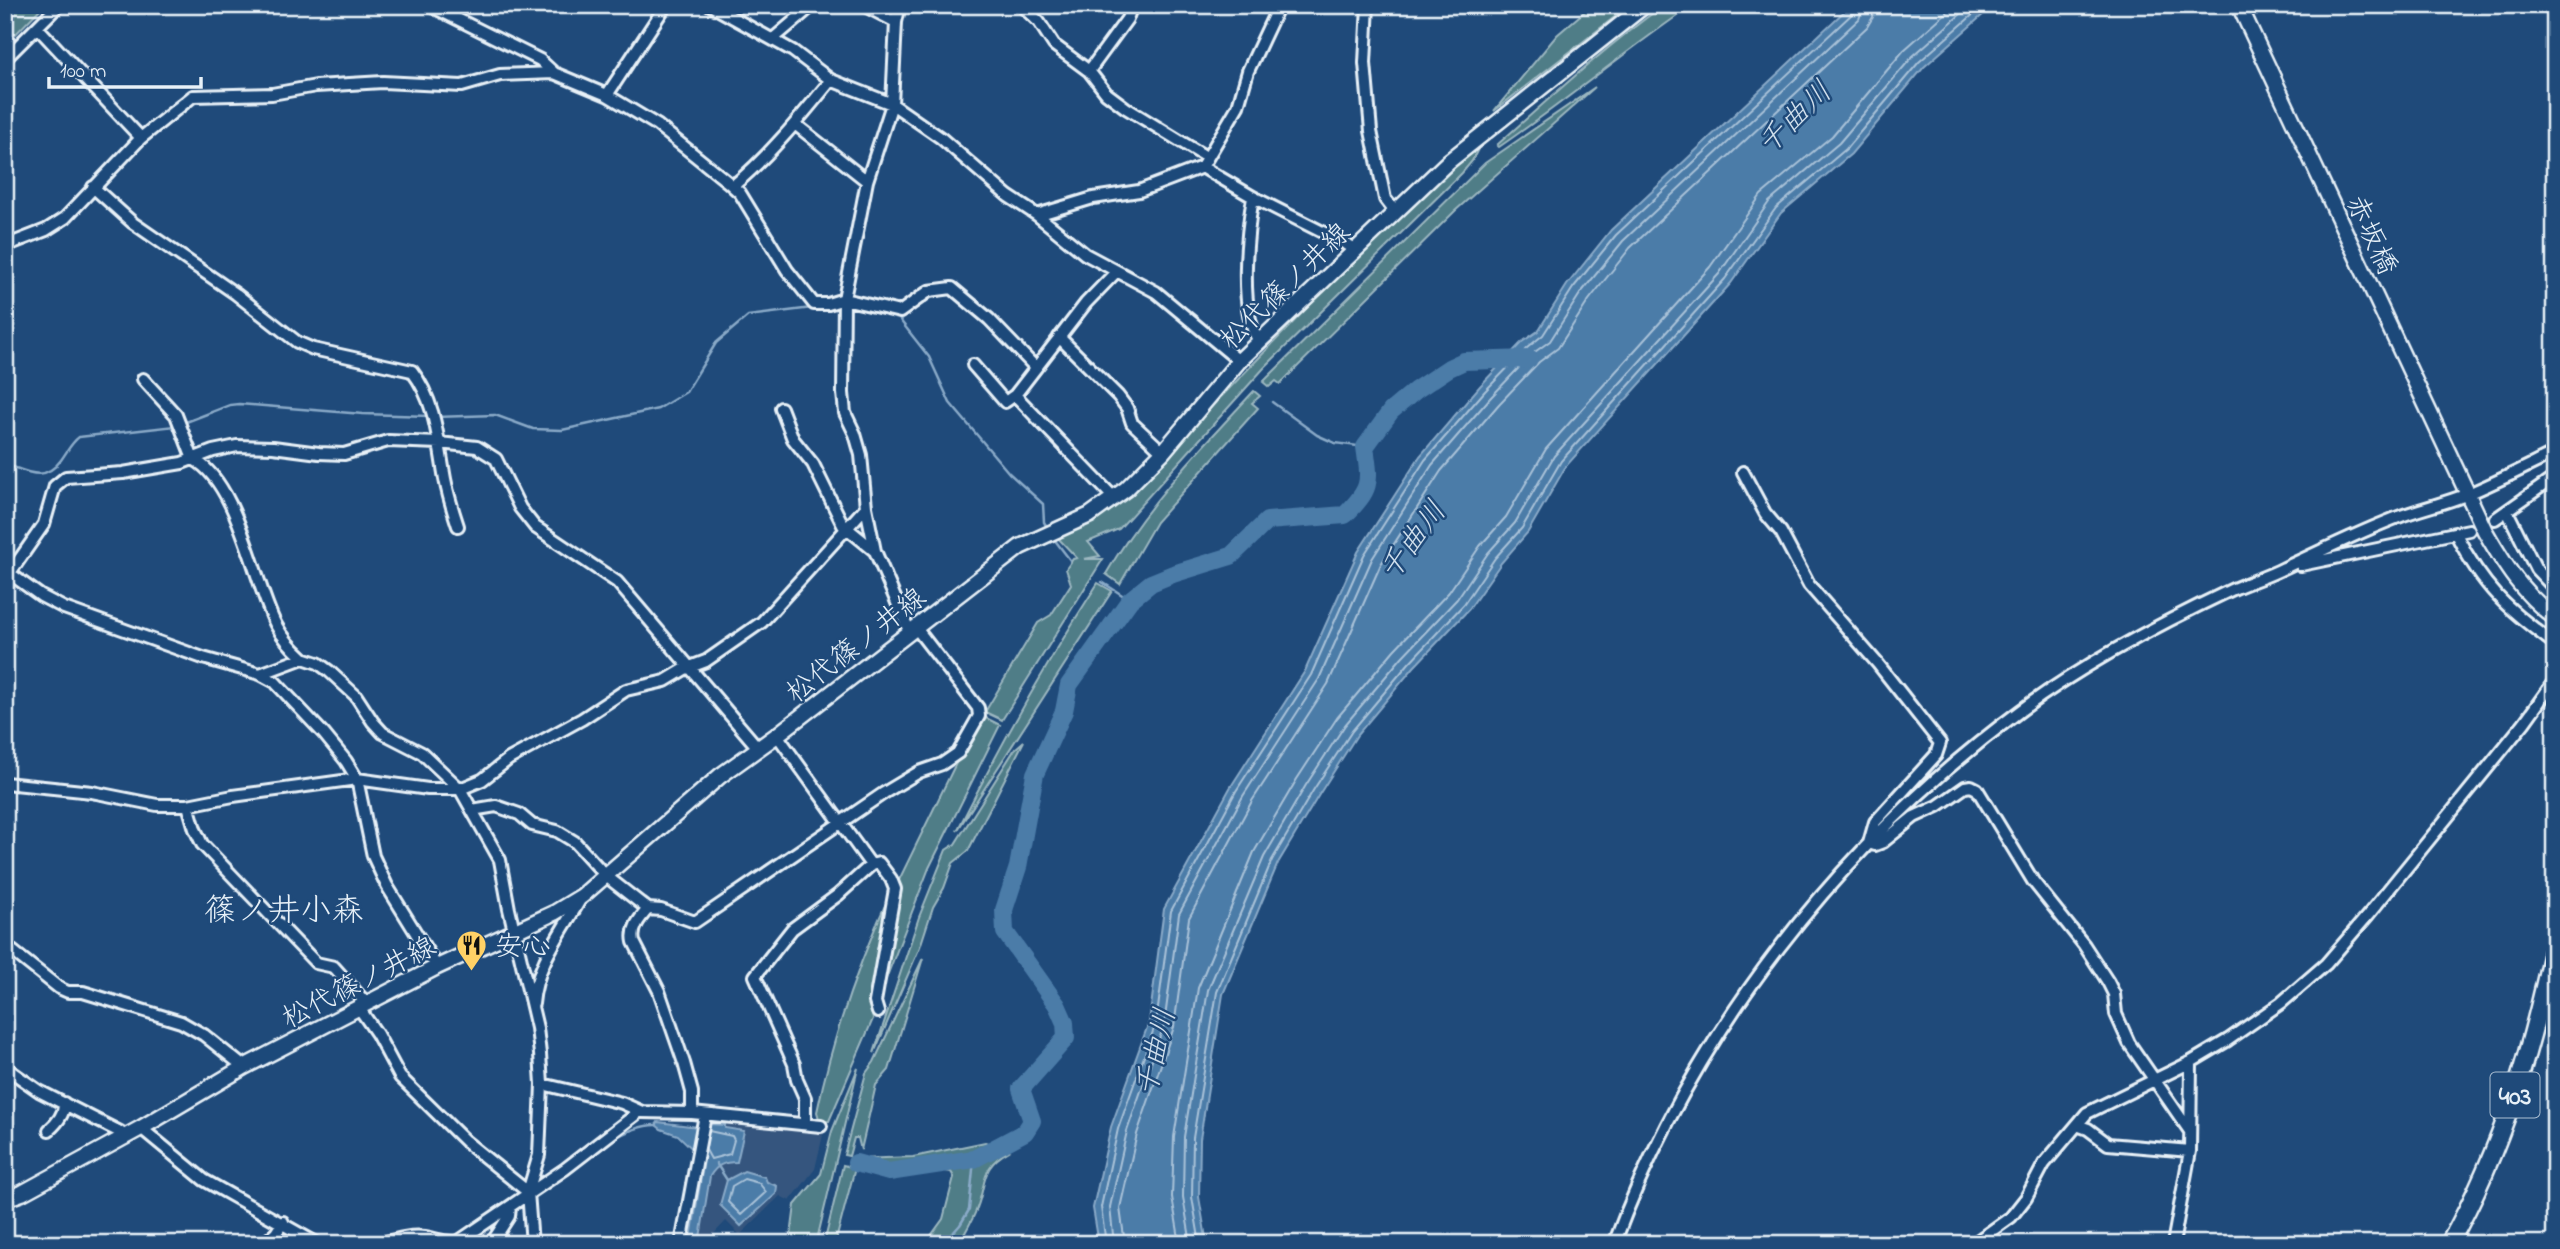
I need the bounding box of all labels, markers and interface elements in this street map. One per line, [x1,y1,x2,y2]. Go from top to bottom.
scale bar [49,46,201,90]
text: 100 m [60,57,106,87]
water label: 千曲川 [1748,72,1844,166]
street label: 赤坂橋 [2333,189,2406,282]
street label: 松代篠ノ井線 [1212,214,1361,361]
water label: 千曲川 [1370,493,1459,591]
street label: 松代篠ノ井線 [778,579,936,715]
district label: 篠ノ井小森 [204,889,364,936]
street label: 松代篠ノ井線 [275,928,444,1041]
restaurant icon: 安心 [455,928,489,972]
place label: 安心 [495,928,551,969]
water label: 千曲川 [1126,1004,1189,1101]
road number: 403 [2490,1072,2540,1118]

